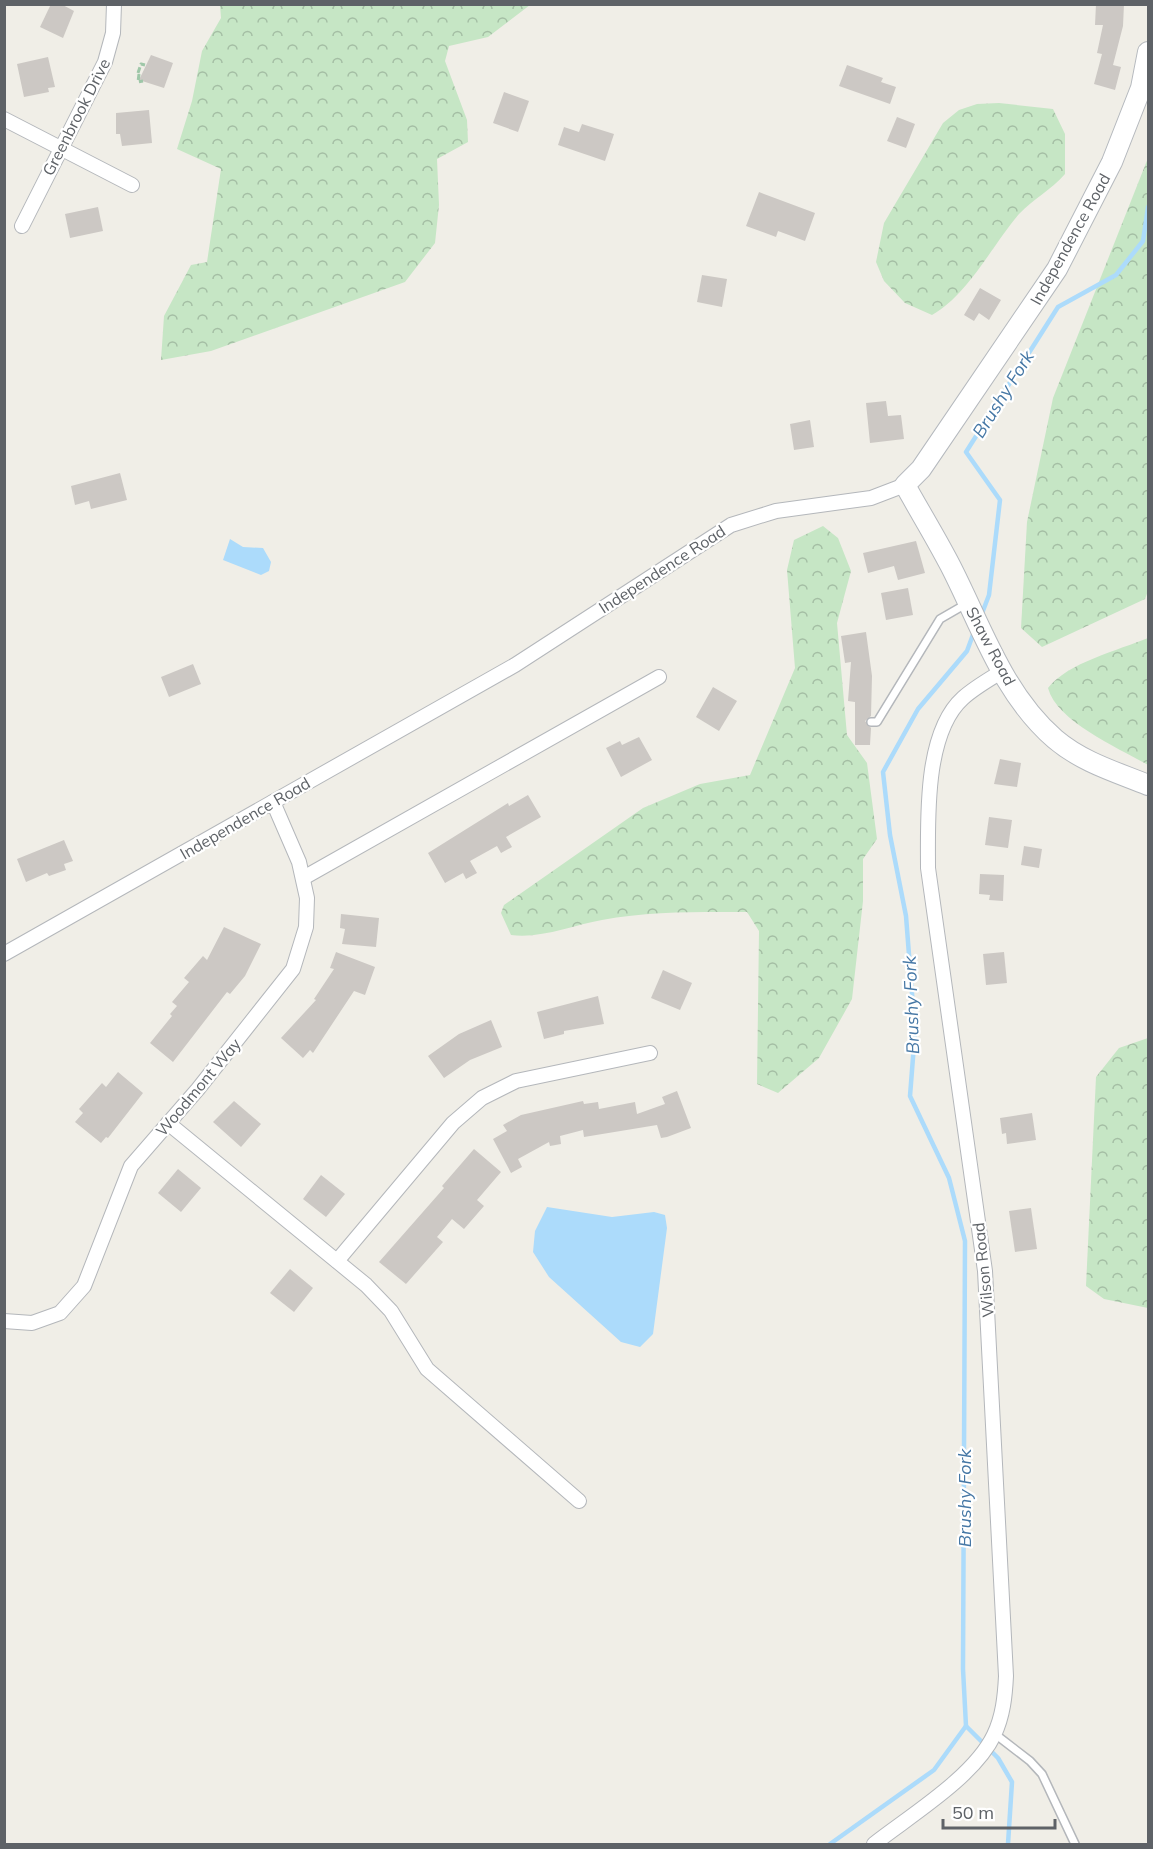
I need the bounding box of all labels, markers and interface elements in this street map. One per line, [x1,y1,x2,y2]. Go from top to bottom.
street label: Greenbrook Drive [38,55,114,179]
street label: Independence Road [1026,170,1114,308]
water label: Brushy Fork [967,345,1039,442]
street label: Independence Road [595,521,729,617]
street label: Shaw Road [962,603,1020,689]
street label: Independence Road [176,773,314,863]
water label: Brushy Fork [898,955,924,1055]
street label: Woodmont Way [151,1033,245,1140]
street label: Wilson Road [968,1222,998,1318]
water label: Brushy Fork [953,1448,976,1547]
scale bar [943,1792,1056,1830]
text: 50 m [952,1801,994,1824]

